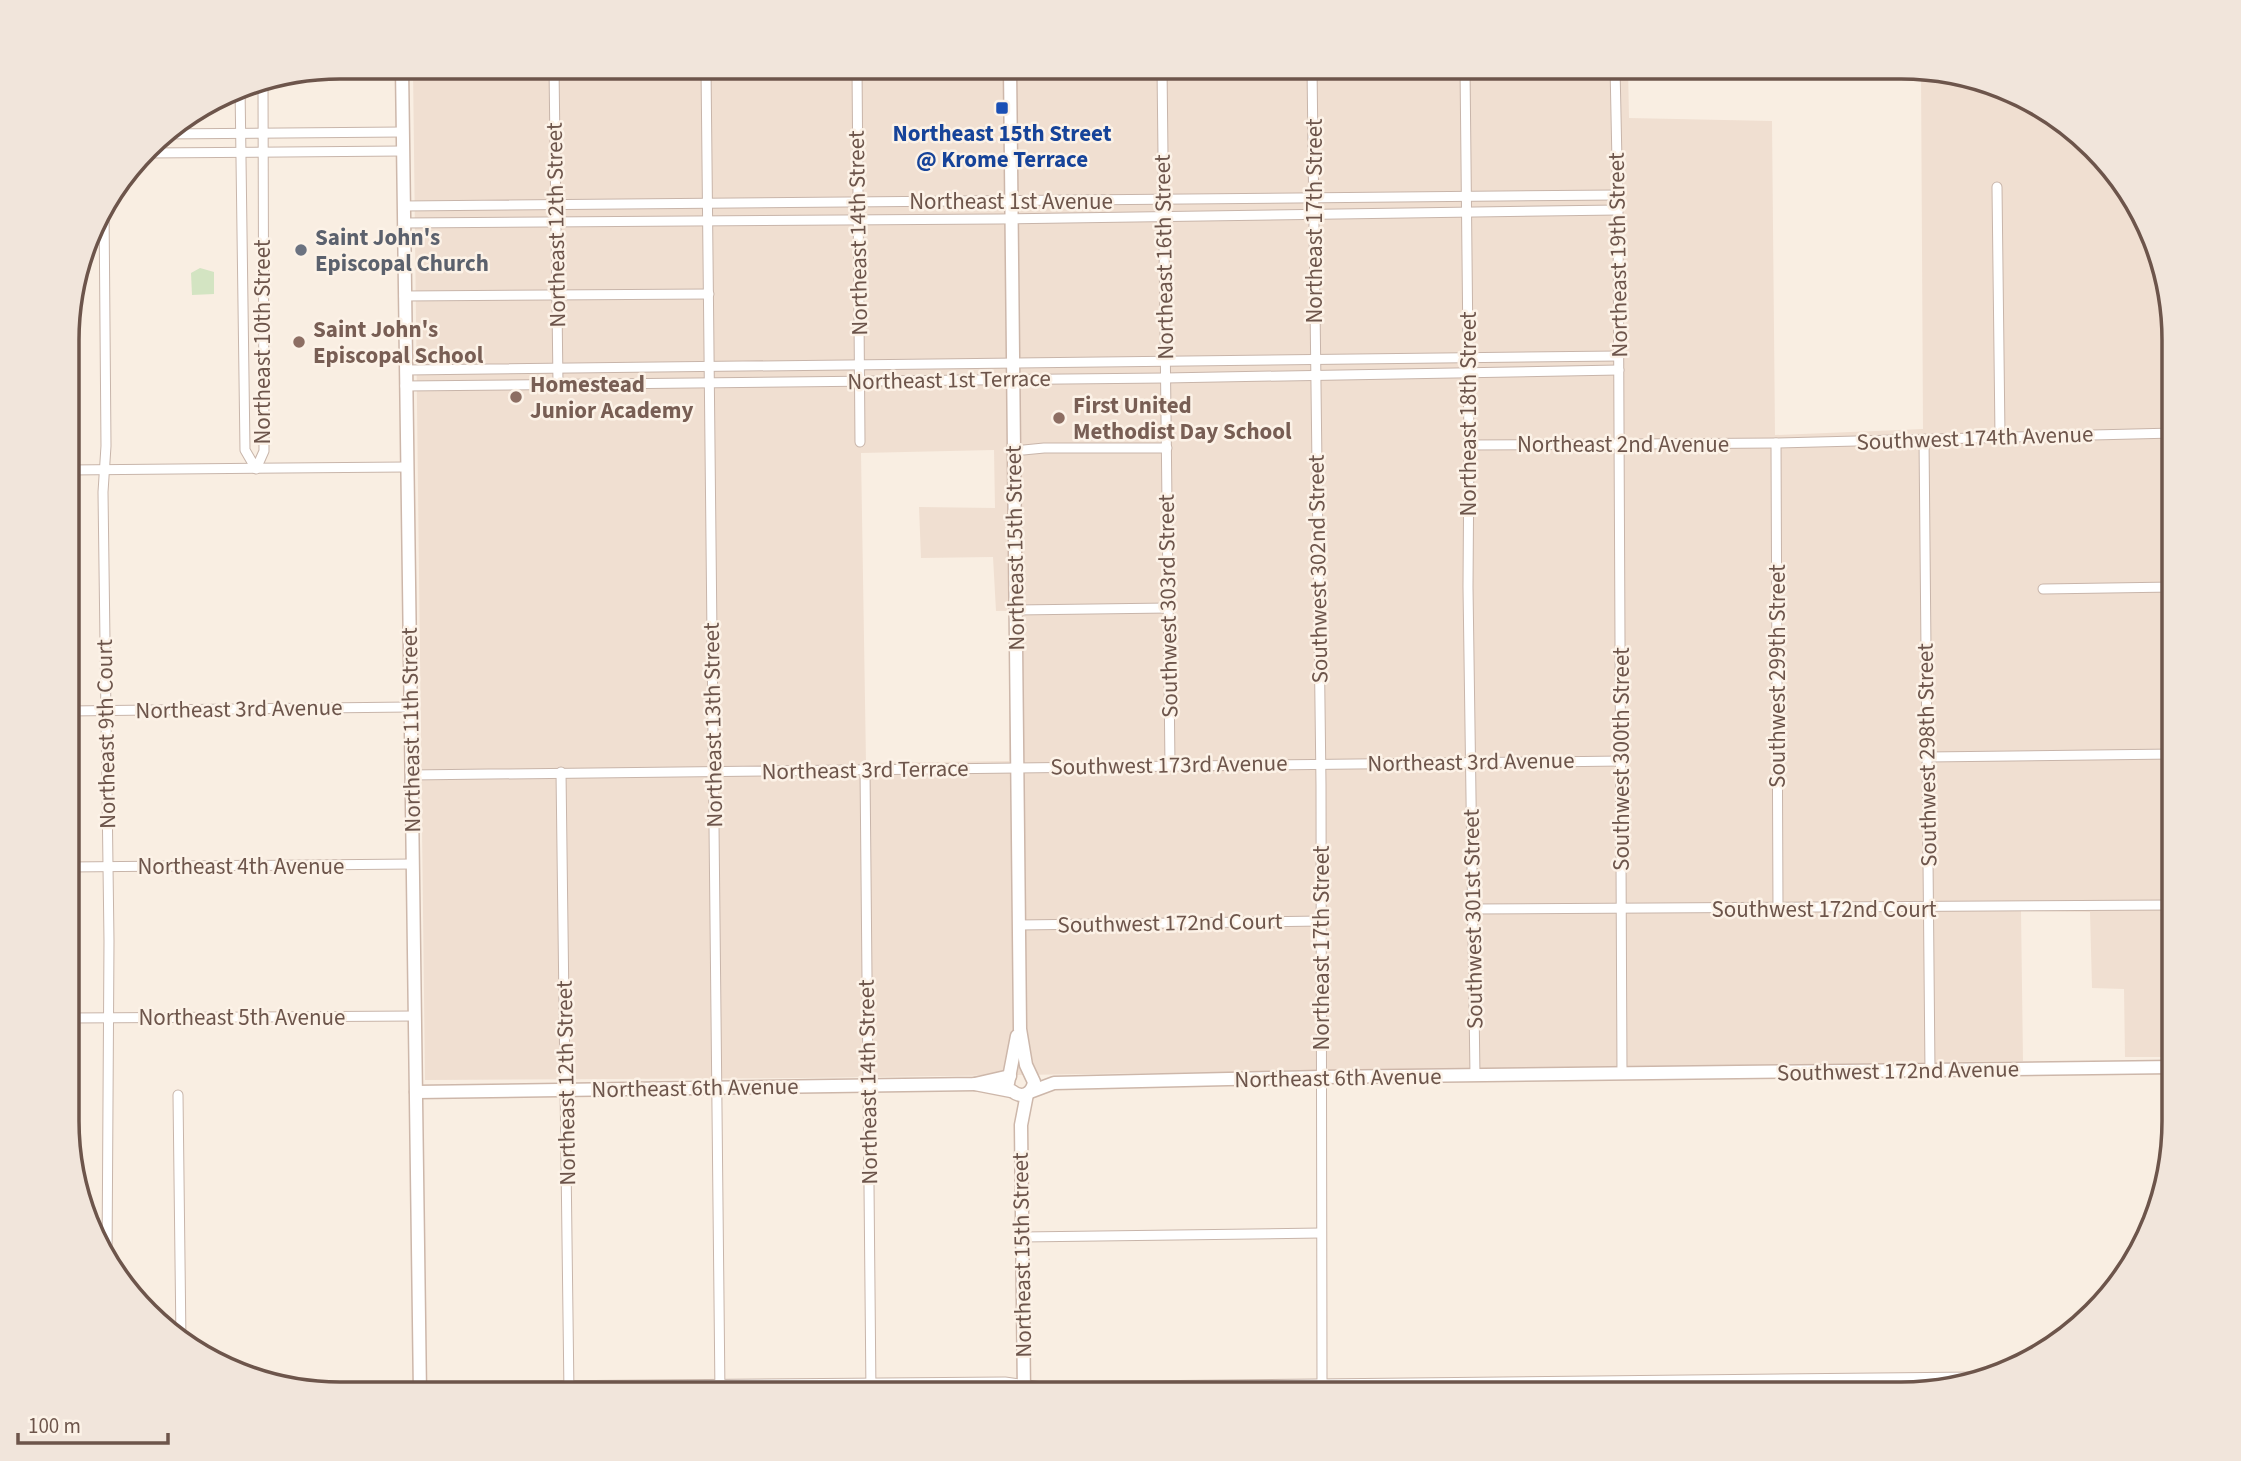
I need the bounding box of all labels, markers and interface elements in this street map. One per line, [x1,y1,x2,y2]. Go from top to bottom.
marker: Northeast 15th Street @ Krome Terrace [994,100,1010,116]
place label: Northeast 15th Street @ Krome Terrace [892,117,1112,176]
street label: Northeast 17th Street [1298,118,1331,324]
street label: Northeast 12th Street [538,122,574,328]
street label: Northeast 14th Street [840,130,876,336]
street label: Northeast 19th Street [1600,152,1636,358]
street label: Northeast 16th Street [1146,154,1182,360]
street label: Northeast 1st Avenue [909,185,1113,218]
place label: Saint John's Episcopal Church [315,221,489,280]
street label: Northeast 10th Street [246,239,279,445]
marker: Saint John's Episcopal Church [293,242,309,258]
street label: Northeast 18th Street [1452,311,1485,517]
place label: Saint John's Episcopal School [313,313,484,372]
marker: Saint John's Episcopal School [291,334,307,350]
street label: Northeast 1st Terrace [847,362,1051,398]
place label: Homestead Junior Academy [530,368,693,427]
marker: Homestead Junior Academy [508,389,524,405]
place label: First United Methodist Day School [1073,389,1292,448]
marker: First United Methodist Day School [1051,410,1067,426]
street label: Southwest 174th Avenue [1856,417,2094,459]
street label: Northeast 2nd Avenue [1517,428,1729,461]
street label: Northeast 15th Street [997,445,1033,651]
street label: Southwest 302nd Street [1300,454,1336,684]
street label: Southwest 303rd Street [1150,494,1186,718]
street label: Southwest 299th Street [1761,564,1794,788]
street label: Northeast 13th Street [695,622,731,828]
street label: Northeast 11th Street [393,627,429,833]
street label: Northeast 9th Court [88,638,124,829]
street label: Southwest 298th Street [1909,643,1945,867]
street label: Southwest 300th Street [1605,647,1638,871]
street label: Northeast 3rd Avenue [135,691,343,727]
street label: Northeast 3rd Avenue [1367,744,1575,780]
street label: Southwest 173rd Avenue [1050,746,1288,784]
street label: Northeast 3rd Terrace [761,752,969,788]
street label: Southwest 301st Street [1455,808,1491,1029]
street label: Northeast 17th Street [1305,845,1338,1051]
street label: Northeast 4th Avenue [137,850,345,883]
street label: Southwest 172nd Court [1711,893,1937,926]
street label: Southwest 172nd Court [1057,905,1283,941]
street label: Northeast 14th Street [850,979,886,1185]
street label: Northeast 12th Street [548,980,584,1186]
street label: Northeast 5th Avenue [138,1001,346,1034]
street label: Southwest 172nd Avenue [1777,1052,2019,1090]
street label: Northeast 6th Avenue [1234,1060,1442,1096]
street label: Northeast 6th Avenue [591,1070,799,1106]
street label: Northeast 15th Street [1004,1152,1040,1358]
scale bar [18,1402,168,1446]
text: 100 m [28,1411,81,1441]

